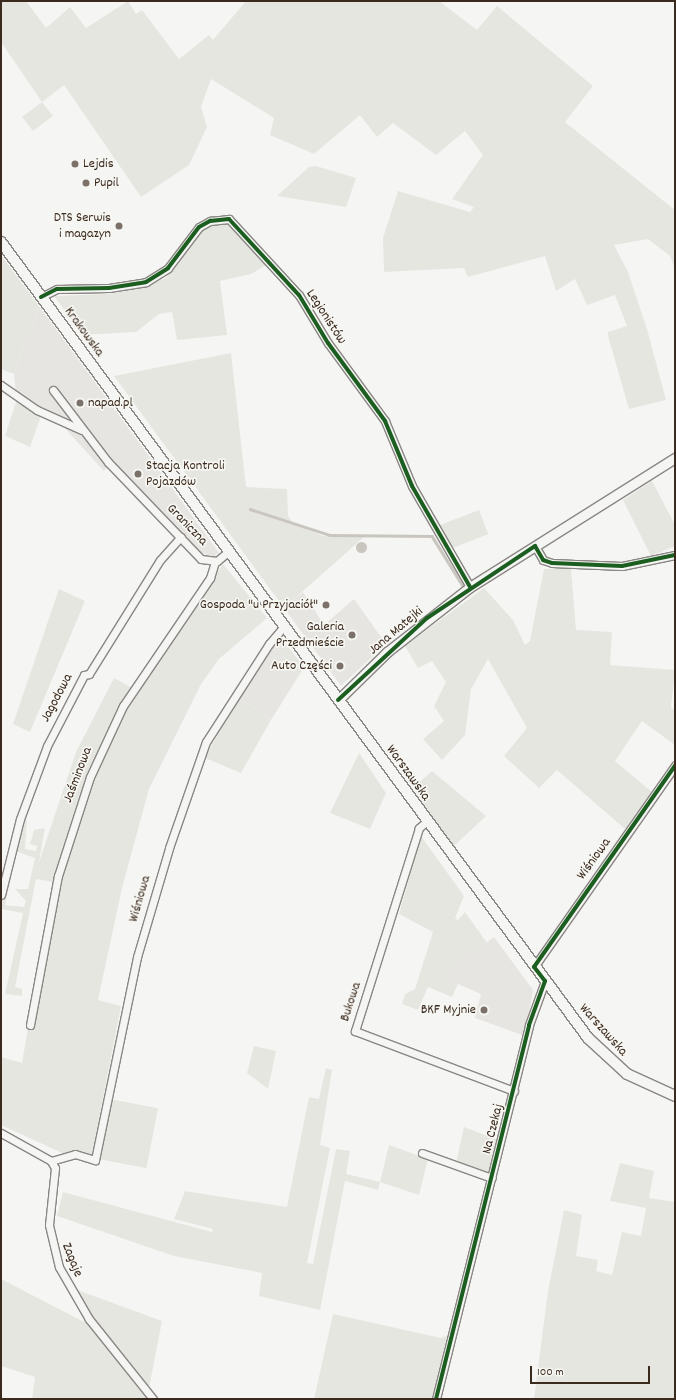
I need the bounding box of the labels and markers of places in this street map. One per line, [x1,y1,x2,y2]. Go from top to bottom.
place label: Lejdis [83,156,114,172]
marker: Lejdis [70,159,80,169]
place label: Pupil [94,175,119,191]
marker: Pupil [81,178,91,188]
place label: DTS Serwis i magazyn [54,210,111,242]
marker: DTS Serwis i magazyn [114,221,124,231]
place label: napad.pl [88,395,133,411]
marker: napad.pl [75,398,85,408]
place label: Stacja Kontroli Pojazdów [146,458,225,490]
marker: Stacja Kontroli Pojazdów [133,469,143,479]
place label: Gospoda "u Przyjaciół" [200,597,318,613]
marker: Gospoda "u Przyjaciół" [321,600,331,610]
place label: Galeria Przedmieście [276,619,344,652]
marker: Galeria Przedmieście [347,630,357,640]
place label: Auto Części [271,658,332,674]
marker: Auto Części [335,661,345,671]
place label: BKF Myjnie [421,1002,476,1018]
marker: BKF Myjnie [479,1005,489,1015]

